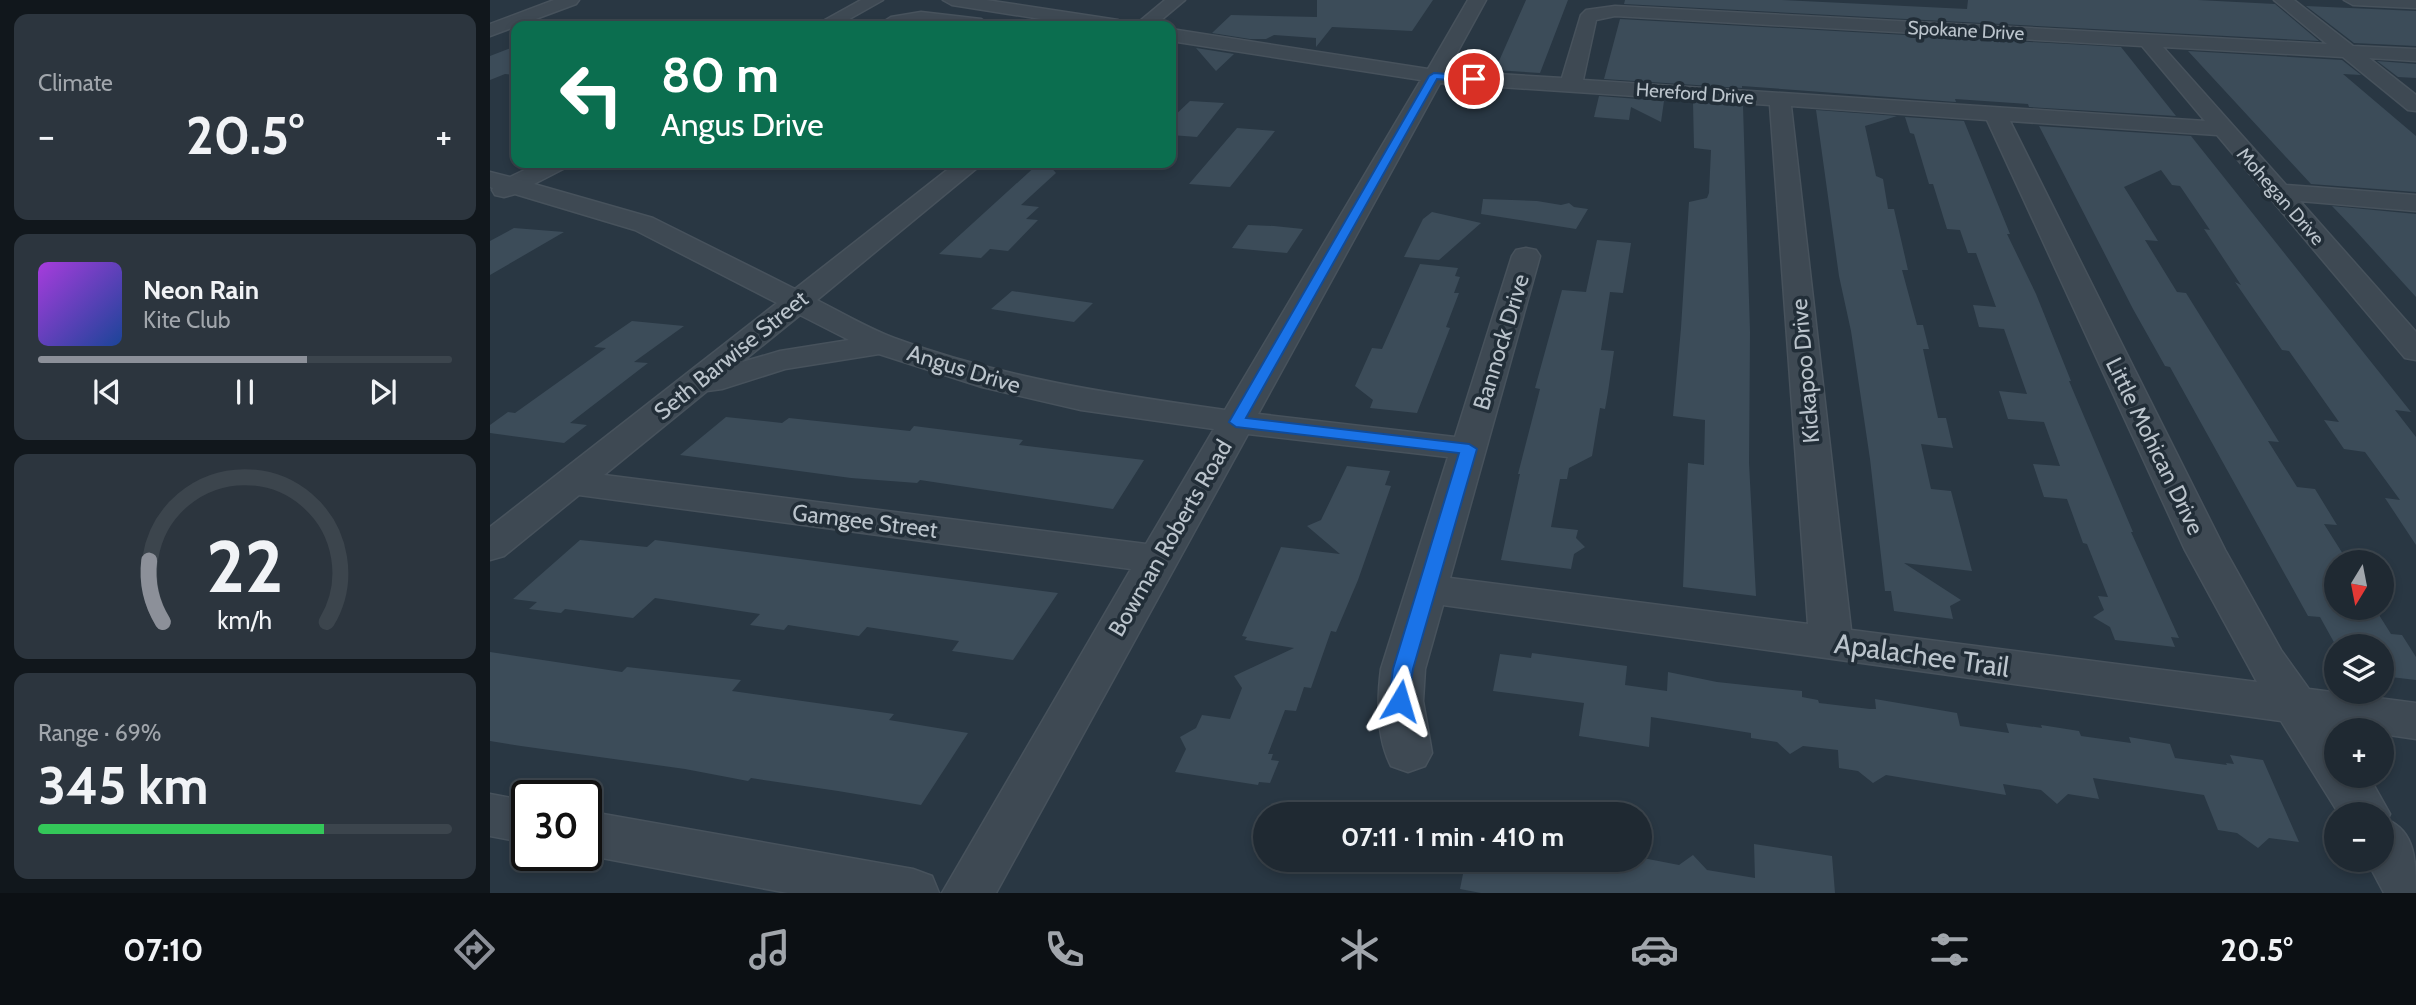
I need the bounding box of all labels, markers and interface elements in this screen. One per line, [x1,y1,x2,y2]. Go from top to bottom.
street label: Spokane Drive [1907,16,2025,45]
text: 80 m [661,45,779,104]
icon: left [546,49,637,140]
pin [1444,49,1504,109]
icon: arrive [1455,60,1493,98]
text: Climate [38,69,113,97]
street label: Hereford Drive [1635,78,1755,109]
text: 20.5° [186,104,304,167]
text: Angus Drive [661,105,824,144]
text: − [38,112,55,159]
text: + [435,112,452,159]
street label: Mohegan Drive [2232,143,2329,250]
street label: Bannock Drive [1467,270,1535,413]
text: Neon Rain [143,274,259,306]
street label: Seth Barwise Street [648,284,814,426]
street label: Kickapoo Drive [1785,297,1825,444]
text: Kite Club [143,306,230,334]
street label: Angus Drive [904,339,1024,400]
street label: Little Mohican Drive [2100,353,2210,539]
icon: previous [88,373,126,411]
icon: pause [226,373,264,411]
icon: next [364,373,402,411]
street label: Bowman Roberts Road [1102,435,1238,641]
street label: Gamgee Street [791,498,939,544]
text: 22 [206,523,284,611]
north arrow [2324,550,2394,620]
map controls [2324,550,2394,872]
text: km/h [218,605,272,635]
street label: Apalachee Trail [1832,626,2012,684]
button: layers [2324,634,2394,704]
position arrow [1363,664,1437,738]
button: + [2324,718,2394,788]
text: Range · 69% [38,719,162,747]
text: 345 km [38,754,208,817]
speed limit sign: 30 [511,780,602,871]
button: − [2324,802,2394,872]
text: 07:11 · 1 min · 410 m [1341,821,1564,853]
icon: directions [450,925,499,974]
icon: music [745,925,794,974]
icon: phone [1040,925,1089,974]
icon: climate [1335,925,1384,974]
icon: car [1630,925,1679,974]
icon: filters [1925,925,1974,974]
text: 07:10 [123,930,203,969]
text: 20.5° [2220,930,2293,969]

